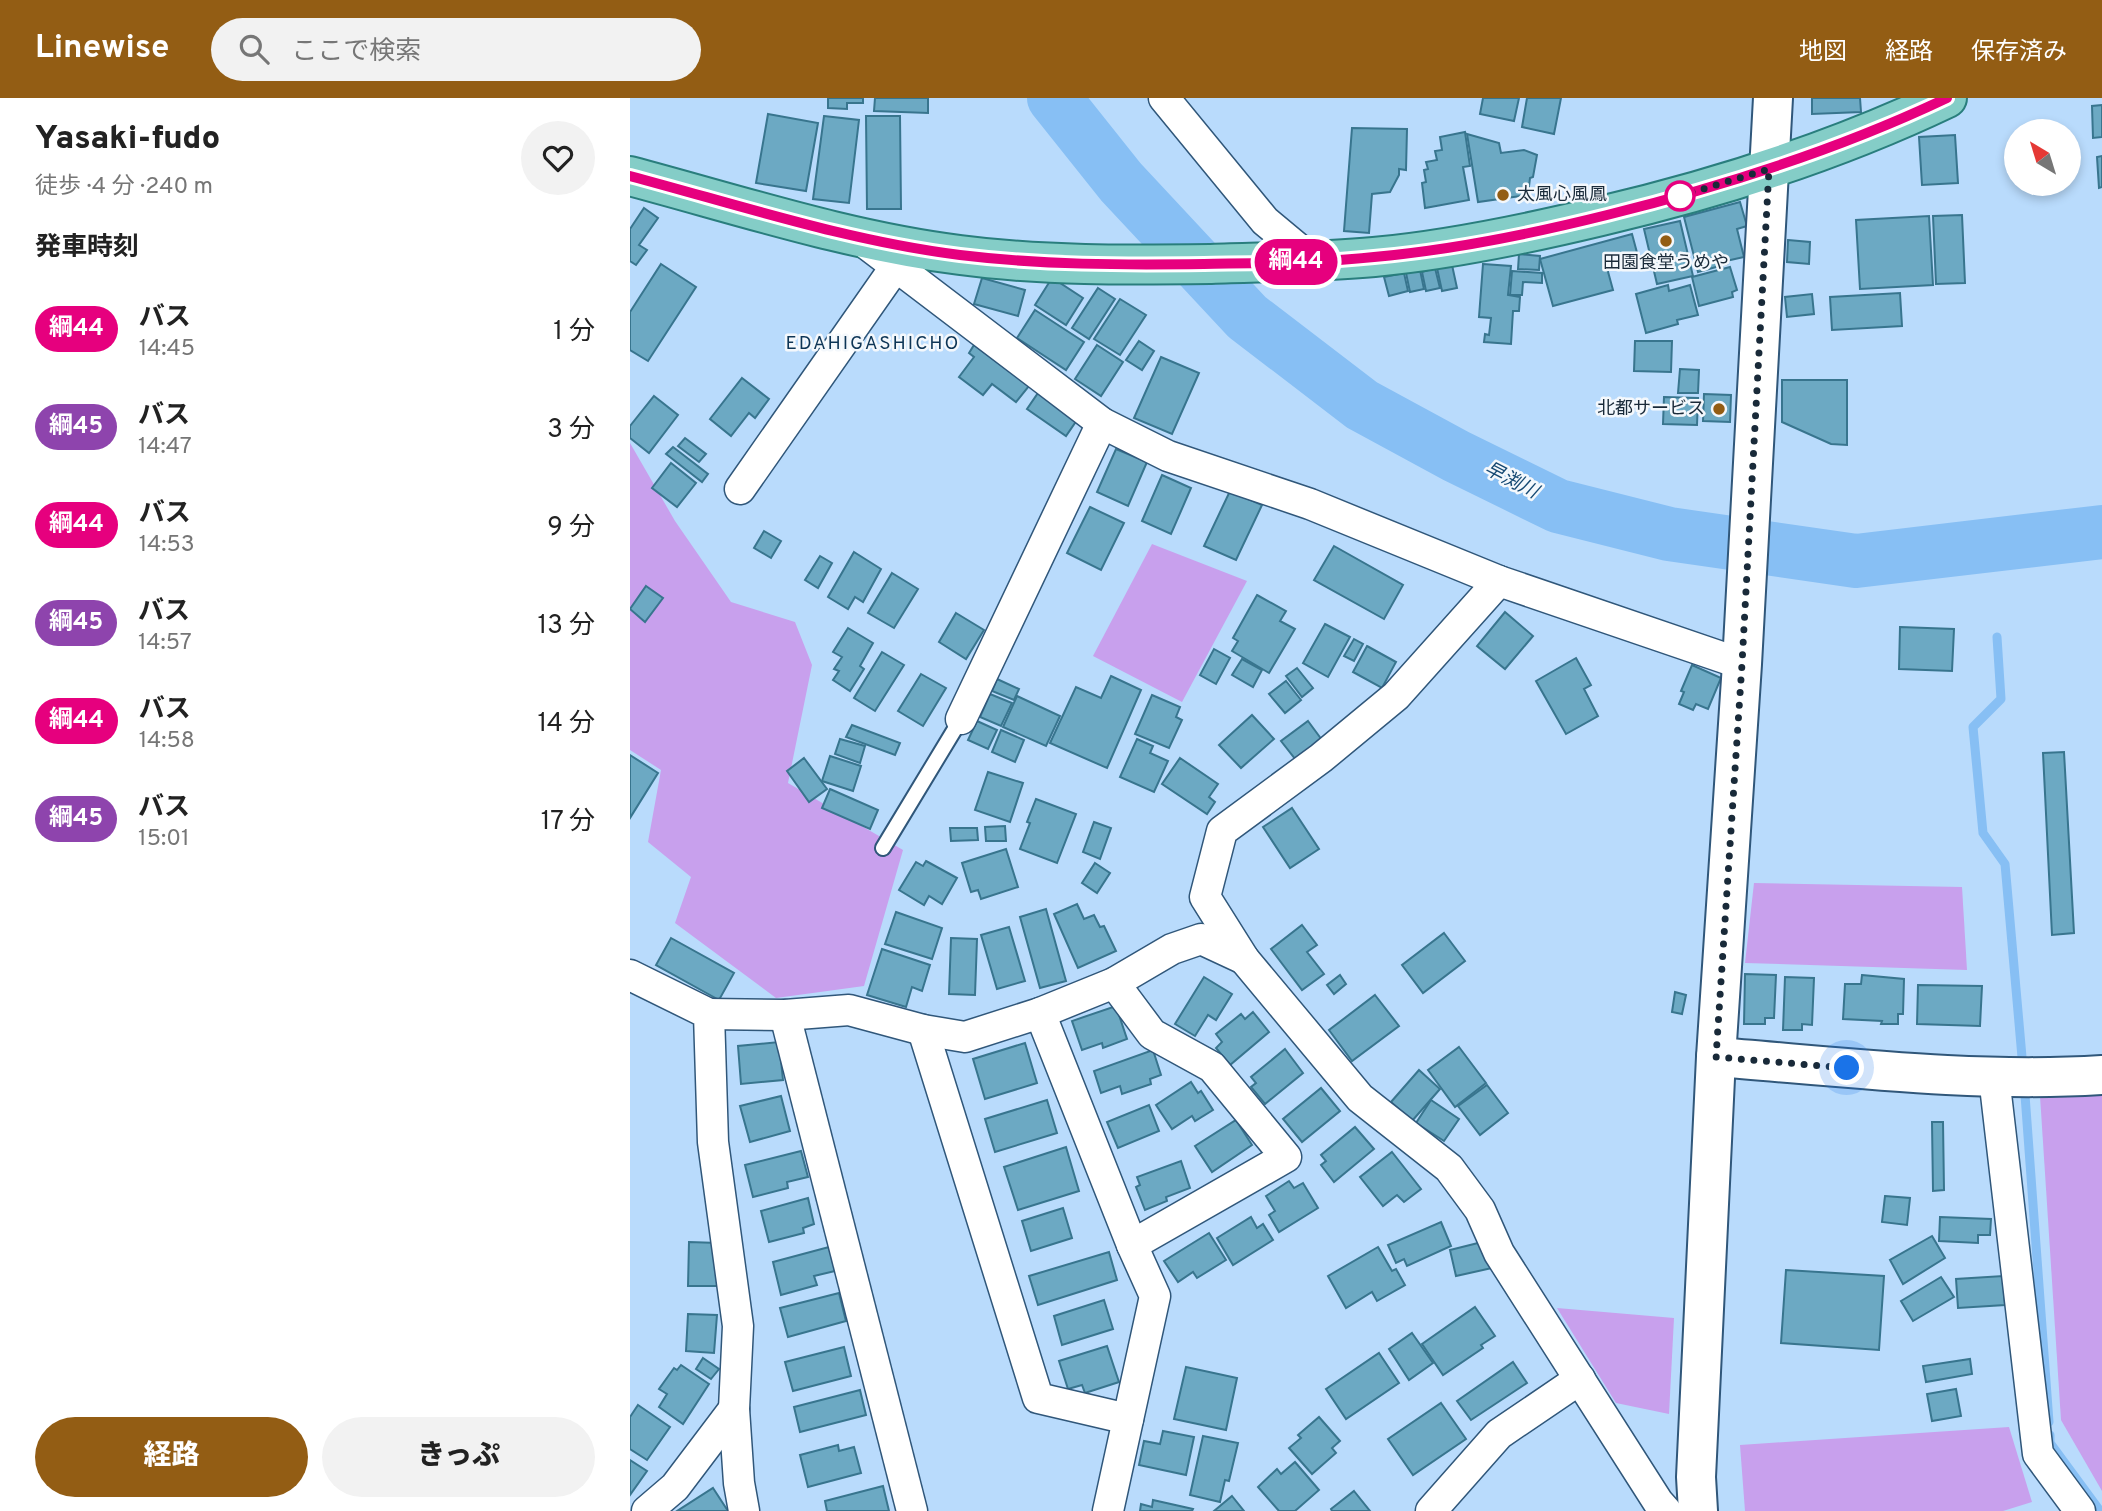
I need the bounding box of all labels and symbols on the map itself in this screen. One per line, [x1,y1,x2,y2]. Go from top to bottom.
north arrow [2004,119,2081,196]
unlabelled marker [1665,181,1695,211]
place label: 太風心風鳳 [1517,184,1607,207]
marker: 太風心風鳳 [1495,187,1511,203]
marker: 田園食堂うめや [1658,233,1674,249]
line badge: 綱44 [1256,239,1336,285]
place label: 田園食堂うめや [1603,252,1729,275]
district label: EDAHIGASHICHO [786,332,960,356]
place label: 北都サービス [1597,398,1705,421]
marker: 北都サービス [1711,401,1727,417]
water label: 早渕川 [1480,457,1544,506]
your location [1829,1050,1864,1085]

